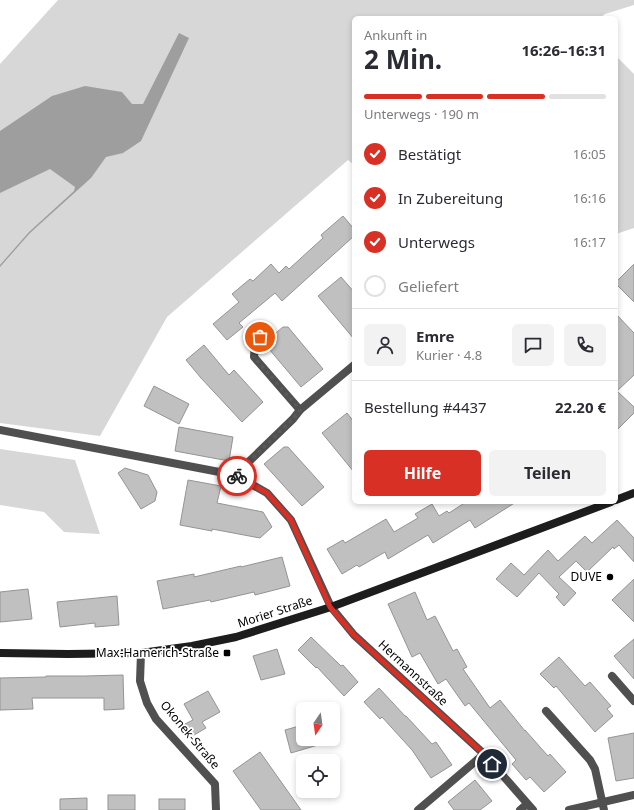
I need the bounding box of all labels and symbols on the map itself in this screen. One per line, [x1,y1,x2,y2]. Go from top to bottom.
pin [243,320,277,354]
courier [217,456,257,496]
place label: DUVE [571,568,602,585]
marker: DUVE [605,572,615,582]
street label: Morier Straße [235,591,315,632]
street label: Hermannstraße [375,636,452,709]
place label: Max-Hamerich-Straße [96,644,219,661]
marker: Max-Hamerich-Straße [222,648,232,658]
street label: Okonek-Straße [157,697,224,773]
north arrow [296,702,340,746]
pin [475,747,509,781]

